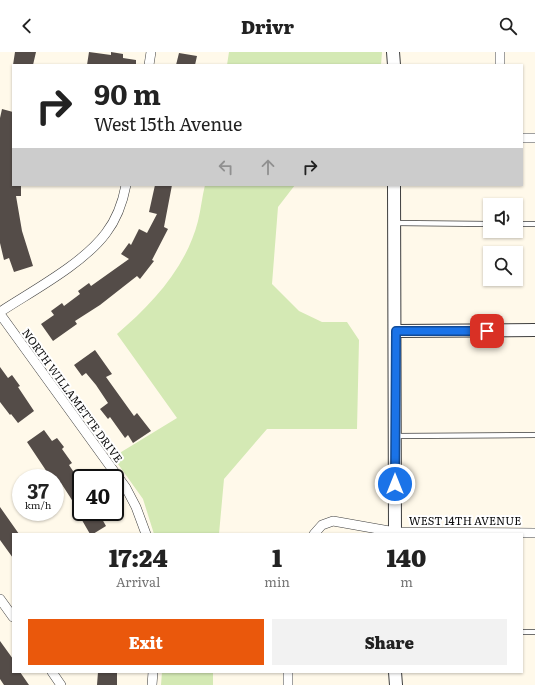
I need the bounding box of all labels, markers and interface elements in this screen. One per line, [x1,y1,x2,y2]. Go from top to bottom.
text: Drivr [241,13,294,40]
icon: back [16,15,38,37]
icon: search [497,15,519,37]
text: 90 m [94,72,161,114]
icon: right [28,80,80,132]
text: West 15th Avenue [94,110,242,137]
icon: left [215,156,237,178]
icon: ahead [257,156,279,178]
icon: right [299,156,321,178]
map controls [483,198,523,286]
button: sound [483,198,523,238]
button: search [483,246,523,286]
pin [470,314,504,348]
icon: arrive [476,320,498,342]
street label: NORTH WILLAMETTE DRIVE [19,325,127,465]
position arrow [374,463,416,505]
speed limit sign: 40 [72,469,124,521]
text: 37 [27,475,49,505]
text: km/h [25,497,51,512]
street label: WEST 14TH AVENUE [409,512,521,528]
text: 17:24 [109,539,168,574]
text: 1 [272,539,282,574]
text: 140 [387,539,426,574]
text: Arrival [116,572,160,591]
text: min [264,572,290,591]
text: m [400,572,413,591]
button: Exit [28,619,264,665]
button: Share [272,619,507,665]

